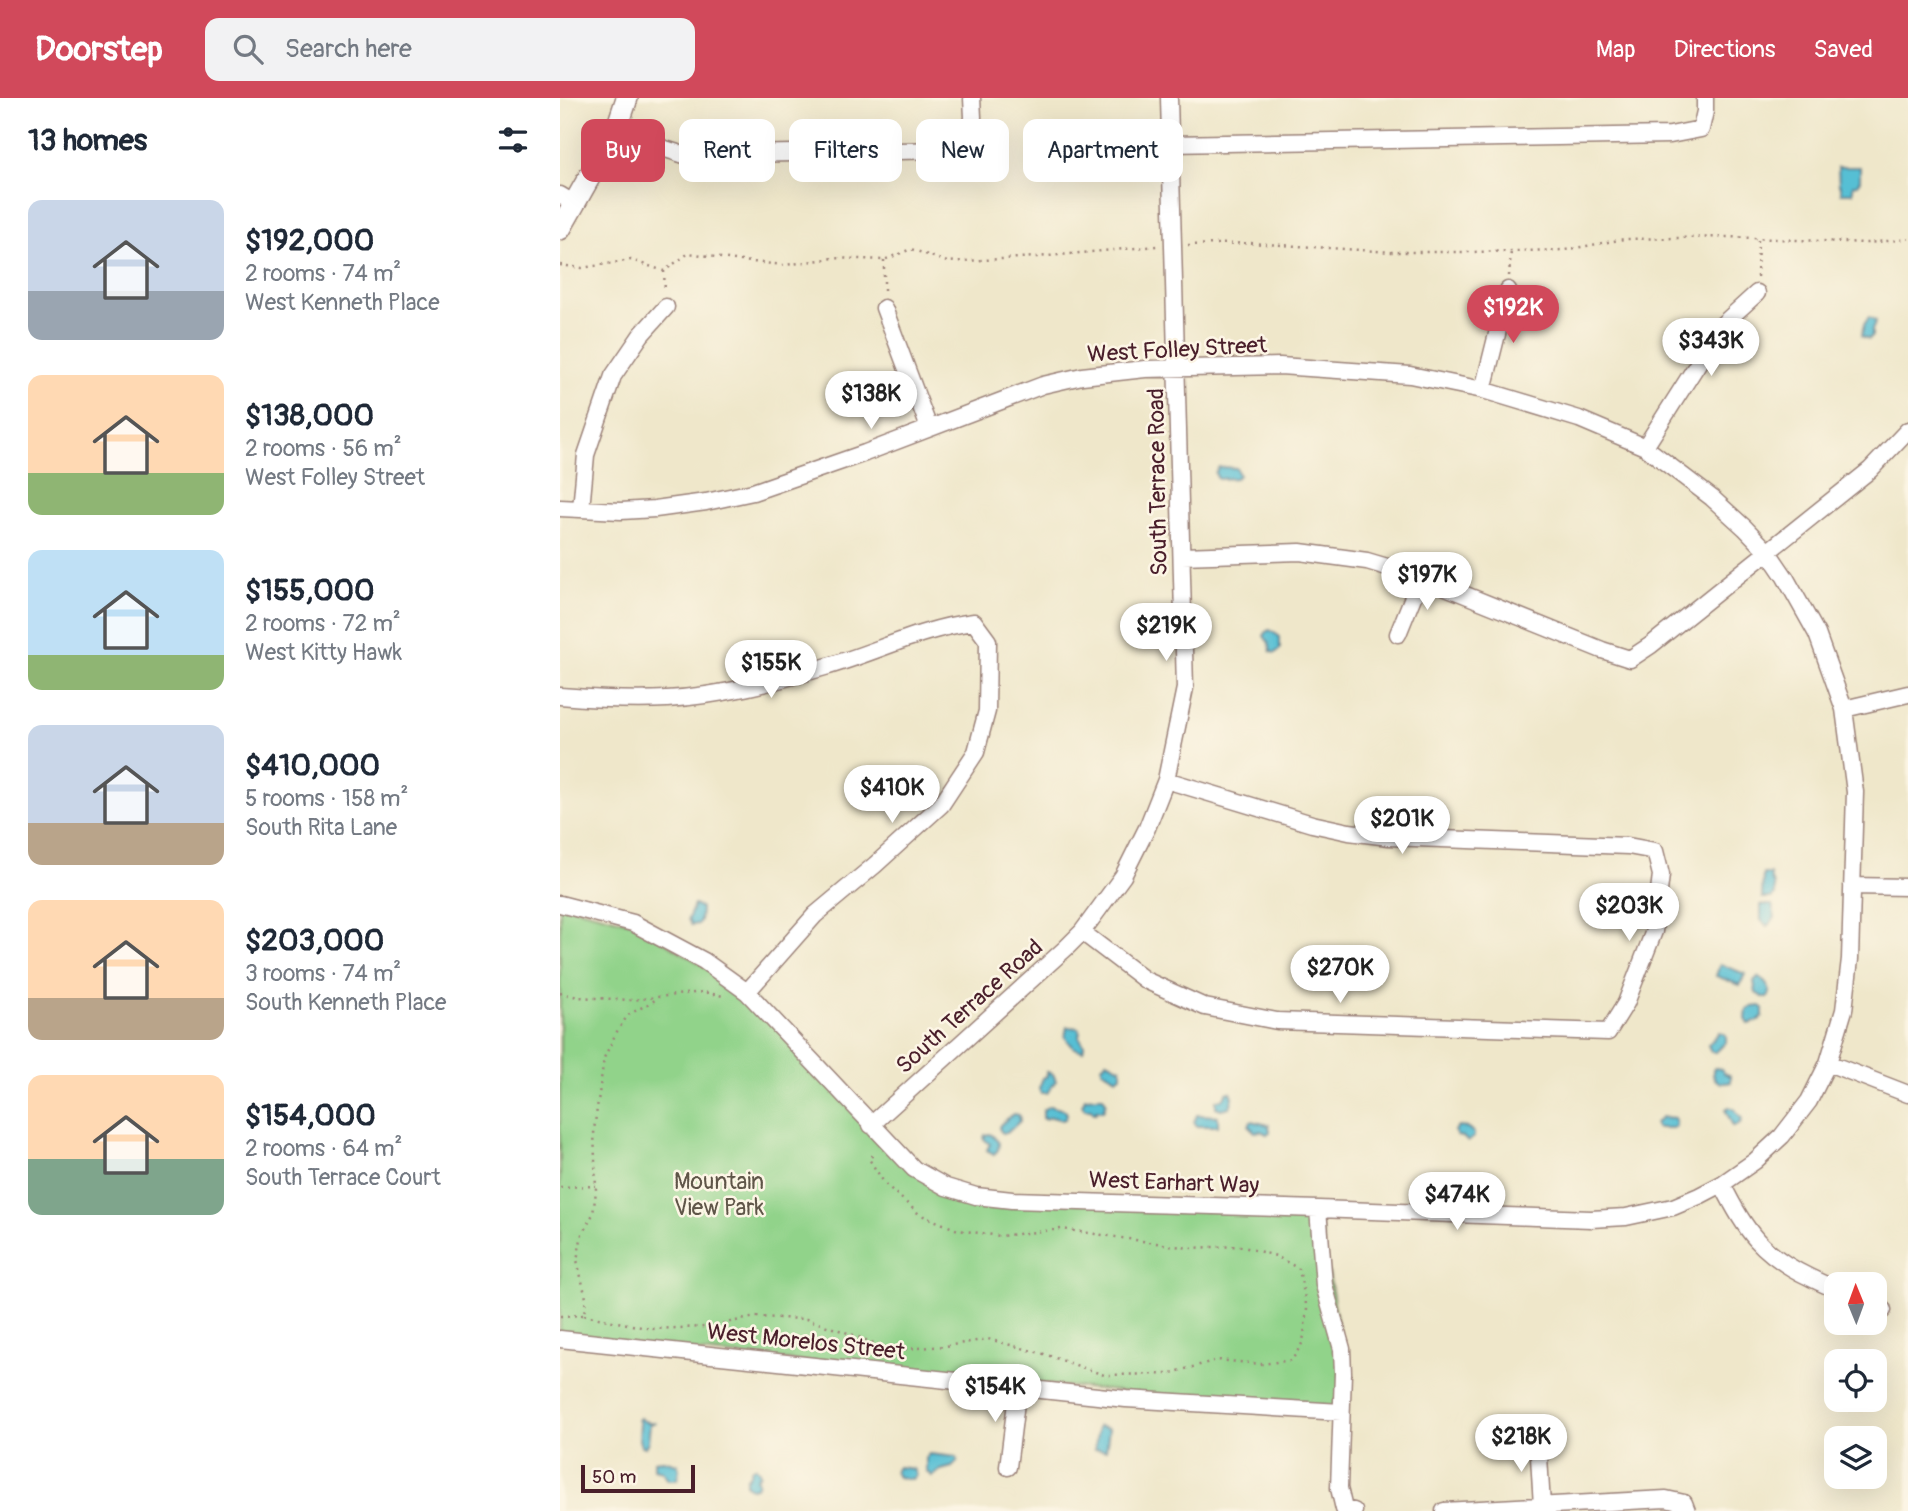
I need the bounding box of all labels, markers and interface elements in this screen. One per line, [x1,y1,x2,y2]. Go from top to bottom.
search box [205,18,695,81]
text: Doorstep [35,29,163,70]
icon: search [229,30,267,68]
text: Search here [285,33,412,65]
text: Map [1596,35,1636,64]
text: Directions [1674,35,1775,64]
text: Saved [1813,35,1873,64]
chip: Buy [581,119,665,182]
chip: Rent [679,119,775,182]
chip: Filters [789,119,902,182]
chip: New [916,119,1009,182]
chip: Apartment [1023,119,1183,182]
icon: filters [494,121,532,159]
text: 13 homes [28,122,147,159]
text: $192,000 [245,222,374,259]
icon: home [84,228,168,312]
text: 2 rooms · 74 m² [245,259,401,288]
pin: $192K [1464,286,1562,345]
text: West Kenneth Place [245,288,440,317]
text: $192K [1483,293,1543,322]
pin: $343K [1662,318,1760,378]
text: $343K [1678,326,1744,355]
street label: West Folley Street [1086,330,1268,369]
pin: $138K [822,372,920,431]
text: $138K [841,379,901,408]
street label: South Terrace Road [1141,388,1174,576]
text: $138,000 [245,397,374,434]
icon: home [84,403,168,487]
text: 2 rooms · 56 m² [245,434,402,463]
text: West Folley Street [245,463,425,492]
pin: $197K [1378,552,1476,612]
text: $197K [1397,560,1457,589]
text: $155,000 [245,572,375,609]
icon: home [84,578,168,662]
pin: $219K [1117,603,1215,663]
text: 2 rooms · 72 m² [245,609,401,638]
text: $219K [1136,611,1196,640]
text: West Kitty Hawk [245,638,402,667]
pin: $155K [722,640,820,700]
text: $155K [741,648,801,677]
text: $410,000 [245,747,380,784]
icon: home [84,753,168,837]
pin: $410K [843,766,941,825]
text: $410K [860,773,924,802]
text: 5 rooms · 158 m² [245,784,408,813]
pin: $201K [1353,796,1451,856]
text: $201K [1370,804,1434,833]
text: South Rita Lane [245,813,397,842]
pin: $203K [1580,884,1678,943]
text: $203K [1595,891,1663,920]
text: $203,000 [245,922,384,959]
icon: home [84,928,168,1012]
street label: South Terrace Road [890,933,1049,1080]
pin: $270K [1291,946,1389,1005]
text: $270K [1306,953,1374,982]
text: 3 rooms · 74 m² [245,959,401,988]
text: South Kenneth Place [245,988,446,1017]
text: $154,000 [245,1097,376,1134]
icon: home [84,1103,168,1187]
text: 2 rooms · 64 m² [245,1134,402,1163]
text: South Terrace Court [245,1163,441,1192]
street label: West Earhart Way [1088,1165,1260,1200]
park label: Mountain View Park [674,1167,764,1222]
pin: $474K [1408,1172,1506,1232]
text: $474K [1424,1180,1490,1209]
north arrow [1824,1272,1886,1335]
map controls [1824,1272,1887,1489]
street label: West Morelos Street [705,1317,907,1366]
button: locate [1824,1349,1887,1412]
pin: $154K [946,1364,1044,1424]
text: $154K [964,1372,1026,1401]
pin: $218K [1472,1414,1570,1474]
text: $218K [1491,1422,1551,1451]
button: layers [1824,1426,1887,1489]
scale bar [581,1462,695,1494]
text: 50 m [592,1465,636,1489]

